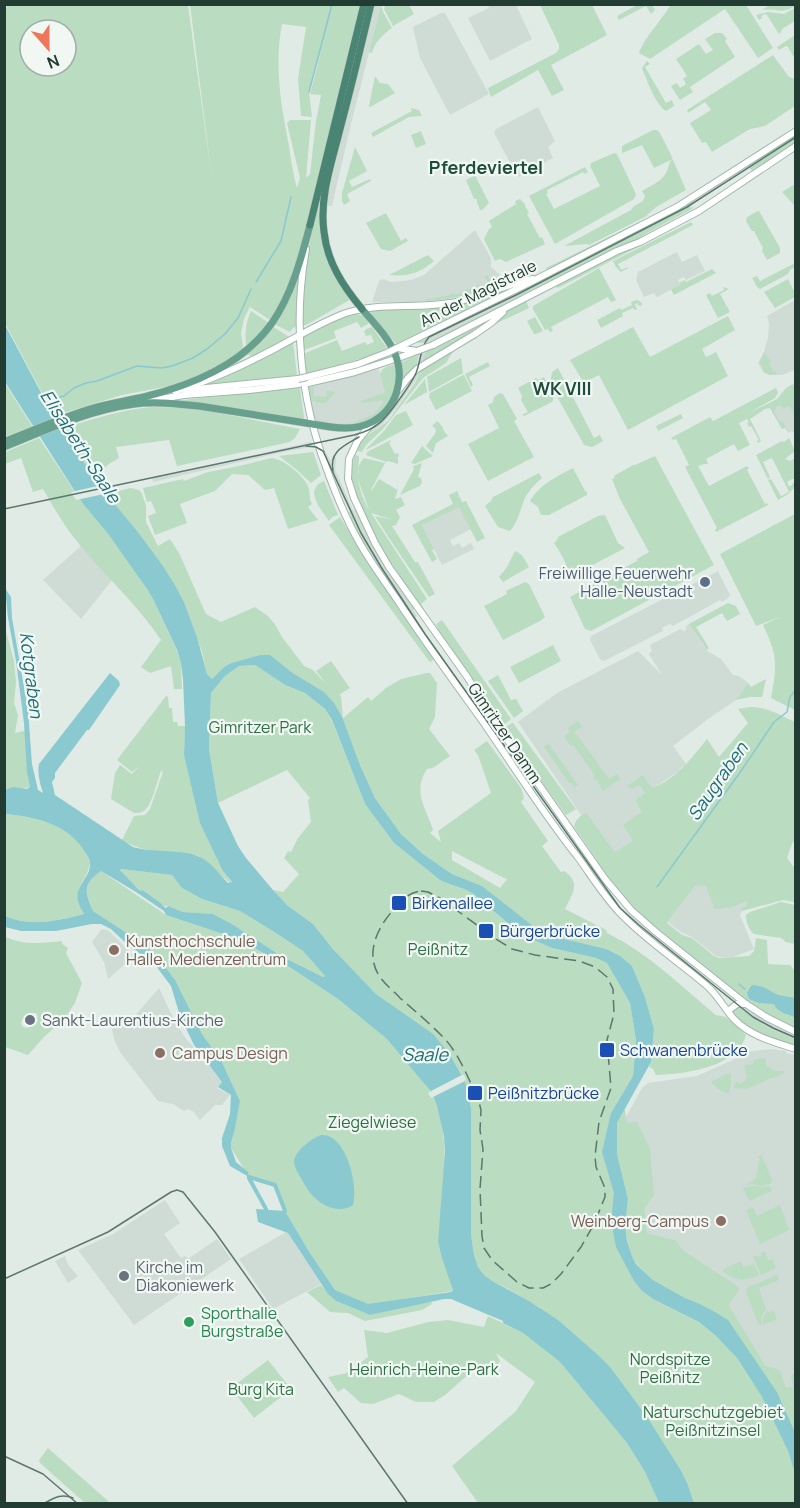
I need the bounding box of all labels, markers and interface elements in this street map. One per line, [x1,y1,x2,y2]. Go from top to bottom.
north arrow [18,18,78,78]
text: N [44,50,63,74]
district label: Pferdeviertel [429,155,543,179]
street label: An der Magistrale [416,254,540,332]
district label: WK VIII [532,376,592,400]
water label: Elisabeth-Saale [35,385,127,509]
place label: Freiwillige Feuerwehr Halle-Neustadt [539,562,693,602]
marker: Freiwillige Feuerwehr Halle-Neustadt [698,575,712,589]
water label: Kotgraben [15,631,49,721]
street label: Gimritzer Damm [463,678,547,788]
park label: Gimritzer Park [209,716,312,738]
water label: Saugraben [681,736,753,825]
place label: Birkenallee [412,892,493,914]
marker: Birkenallee [390,894,408,912]
place label: Bürgerbrücke [500,920,600,942]
marker: Bürgerbrücke [477,922,495,940]
place label: Kunsthochschule Halle, Medienzentrum [126,930,286,970]
park label: Peißnitz [408,938,468,960]
marker: Kunsthochschule Halle, Medienzentrum [107,943,121,957]
place label: Sankt-Laurentius-Kirche [42,1009,223,1031]
marker: Sankt-Laurentius-Kirche [23,1013,37,1027]
place label: Schwanenbrücke [620,1039,748,1061]
marker: Schwanenbrücke [598,1041,616,1059]
place label: Campus Design [172,1042,288,1064]
water label: Saale [402,1042,449,1066]
marker: Campus Design [153,1046,167,1060]
place label: Peißnitzbrücke [488,1082,599,1104]
marker: Peißnitzbrücke [466,1084,484,1102]
park label: Ziegelwiese [328,1111,416,1133]
place label: Weinberg-Campus [571,1210,709,1232]
marker: Weinberg-Campus [714,1214,728,1228]
place label: Kirche im Diakoniewerk [136,1256,235,1296]
marker: Kirche im Diakoniewerk [117,1269,131,1283]
place label: Sporthalle Burgstraße [201,1302,283,1342]
marker: Sporthalle Burgstraße [182,1315,196,1329]
park label: Nordspitze Peißnitz [630,1348,710,1388]
park label: Heinrich-Heine-Park [349,1358,500,1380]
park label: Burg Kita [228,1378,294,1400]
park label: Naturschutzgebiet Peißnitzinsel [643,1401,783,1441]

